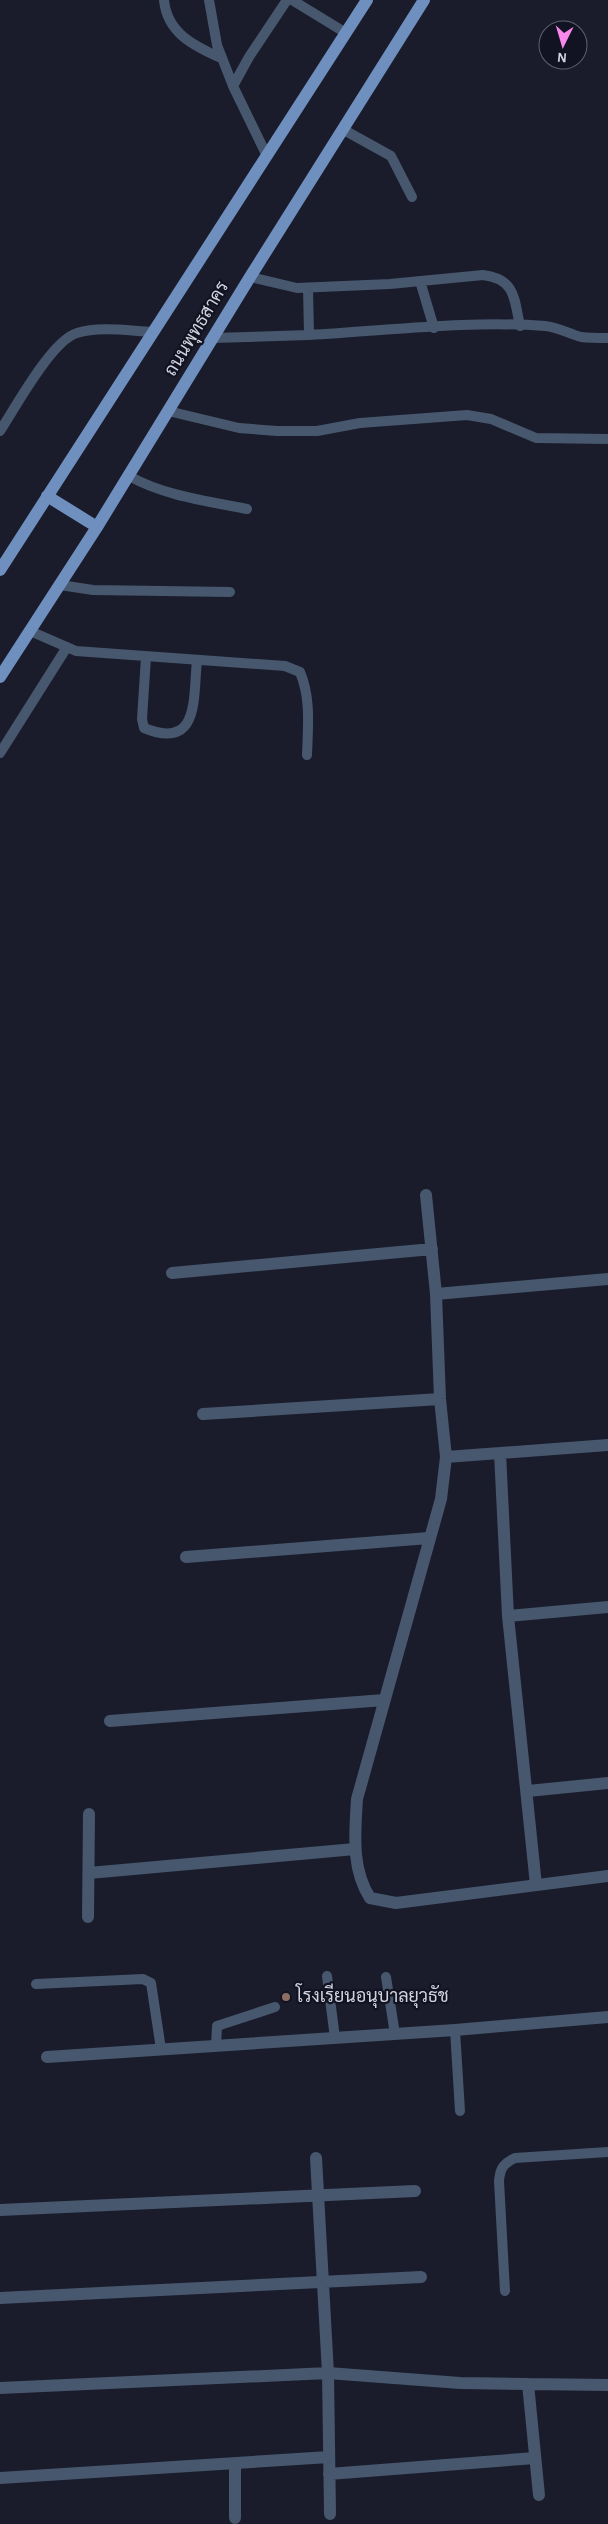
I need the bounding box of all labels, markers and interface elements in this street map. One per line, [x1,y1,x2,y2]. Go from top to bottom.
north arrow [538,20,588,70]
text: N [556,50,567,64]
street label: ถนนพุทธสาคร [162,278,234,380]
place label: โรงเรียนอนุบาลยุวธัช [295,1983,449,2008]
marker: โรงเรียนอนุบาลยุวธัช [280,1991,292,2003]

